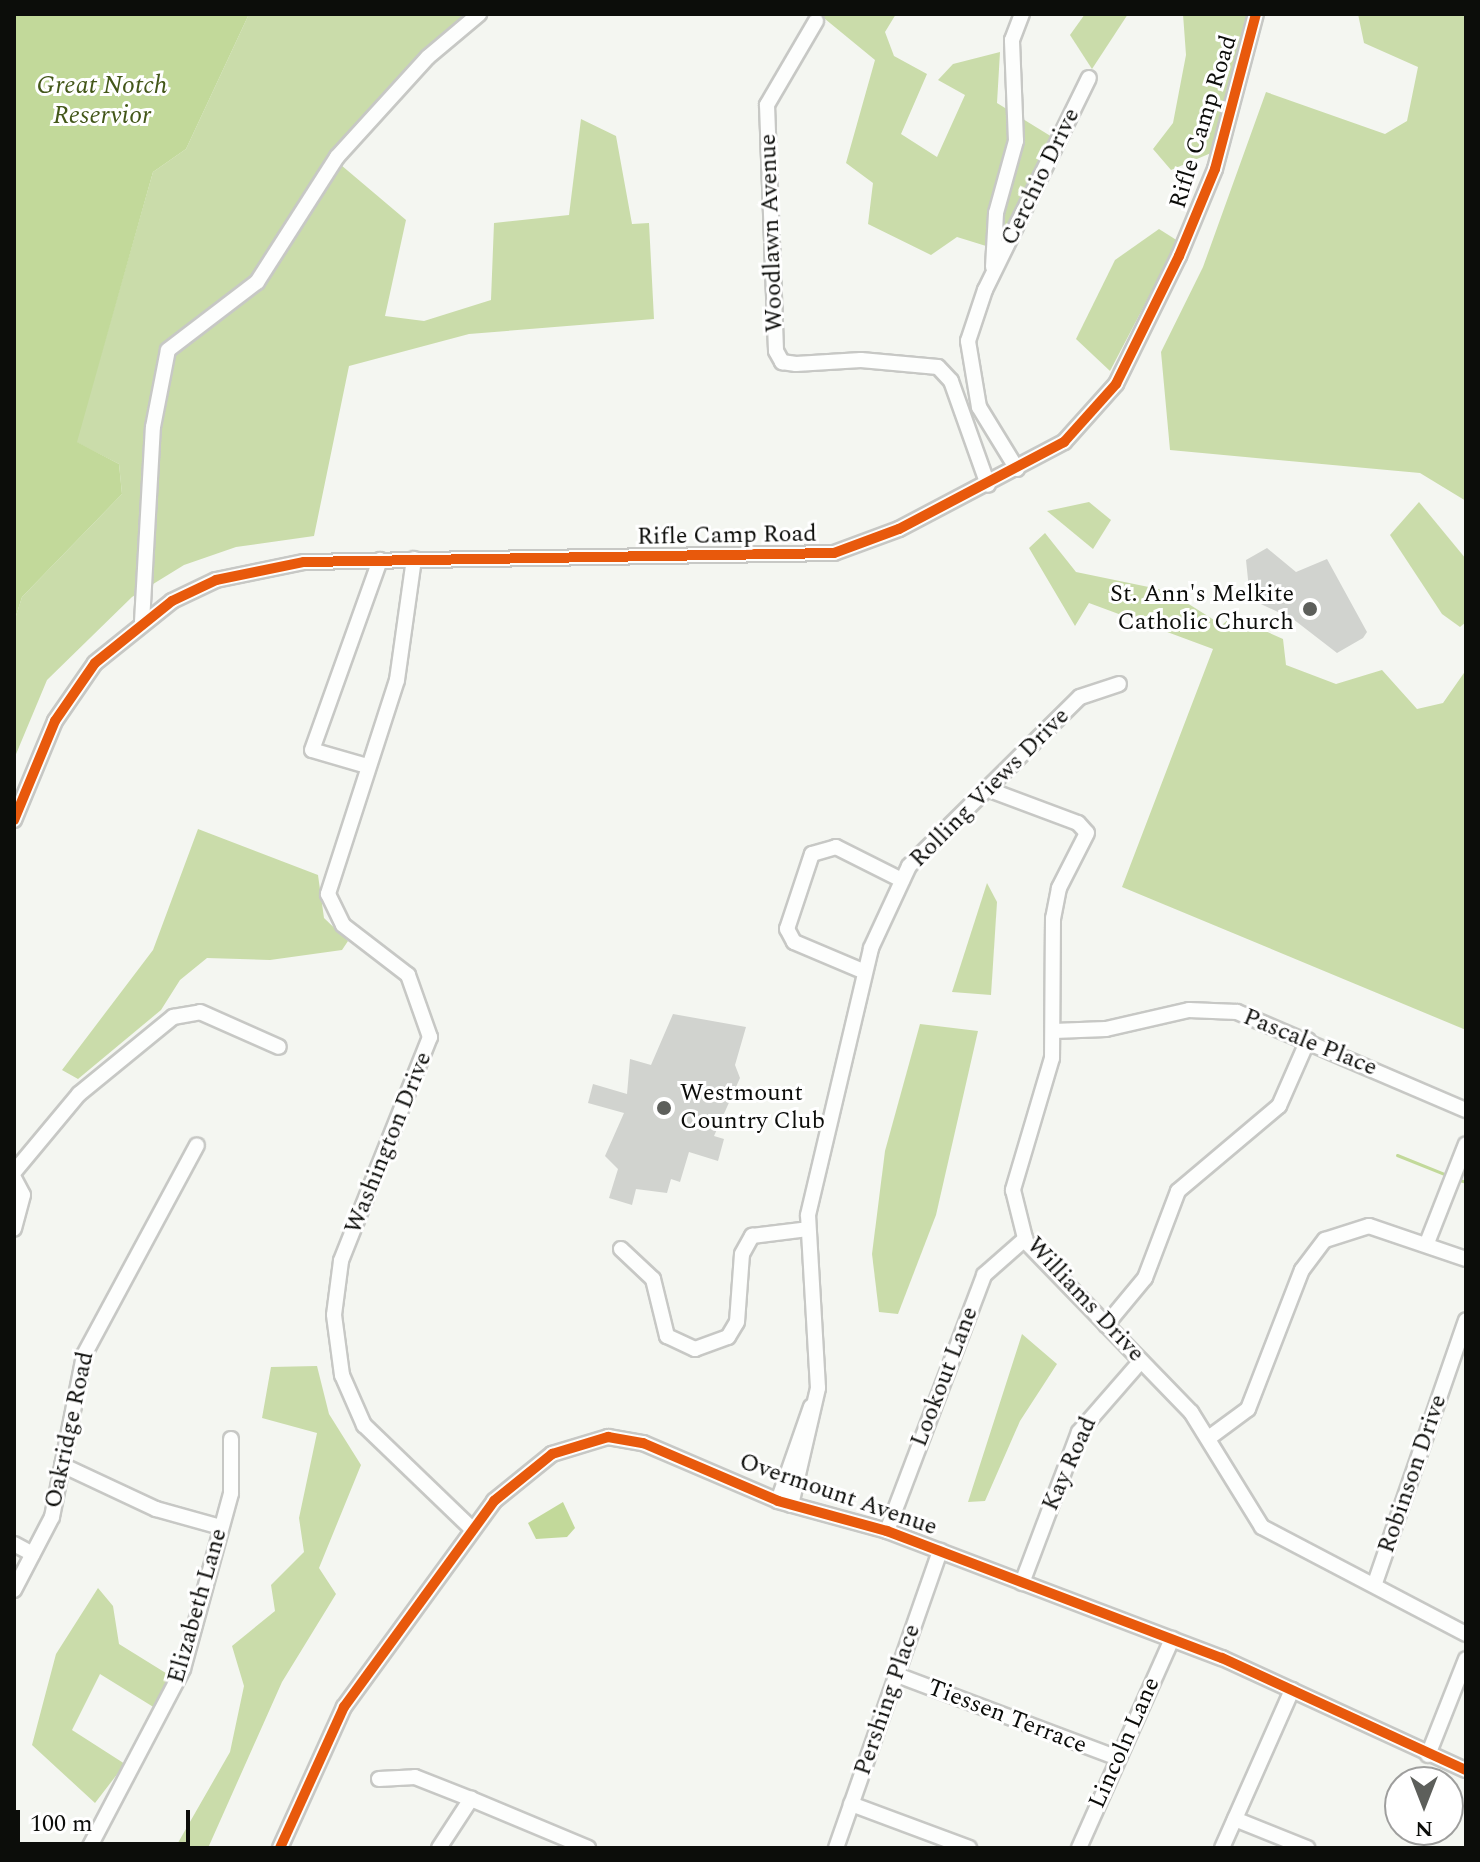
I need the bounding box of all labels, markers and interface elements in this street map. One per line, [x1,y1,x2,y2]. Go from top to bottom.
street label: Rifle Camp Road [1164,32,1244,212]
water label: Great Notch Reservior [36,70,168,132]
street label: Cerchio Drive [995,104,1087,250]
street label: Woodlawn Avenue [754,133,790,333]
street label: Rifle Camp Road [637,520,817,552]
place label: St. Ann's Melkite Catholic Church [1110,581,1294,637]
marker: St. Ann's Melkite Catholic Church [1301,600,1319,618]
street label: Rolling Views Drive [904,702,1076,874]
street label: Pascale Place [1239,1003,1381,1083]
street label: Washington Drive [339,1048,439,1238]
place label: Westmount Country Club [680,1080,825,1136]
marker: Westmount Country Club [655,1099,673,1117]
street label: Williams Drive [1020,1232,1150,1368]
street label: Lookout Lane [905,1303,985,1451]
street label: Oakridge Road [39,1349,101,1511]
street label: Robinson Drive [1372,1391,1454,1557]
street label: Kay Road [1037,1412,1103,1516]
street label: Overmount Avenue [735,1448,941,1542]
street label: Elizabeth Lane [162,1525,234,1687]
street label: Pershing Place [849,1621,927,1779]
street label: Tiessen Terrace [923,1673,1091,1761]
street label: Lincoln Lane [1083,1673,1167,1813]
north arrow [1384,1766,1464,1846]
scale bar [20,1794,194,1844]
text: 100 m [30,1806,93,1842]
text: N [1415,1812,1433,1845]

